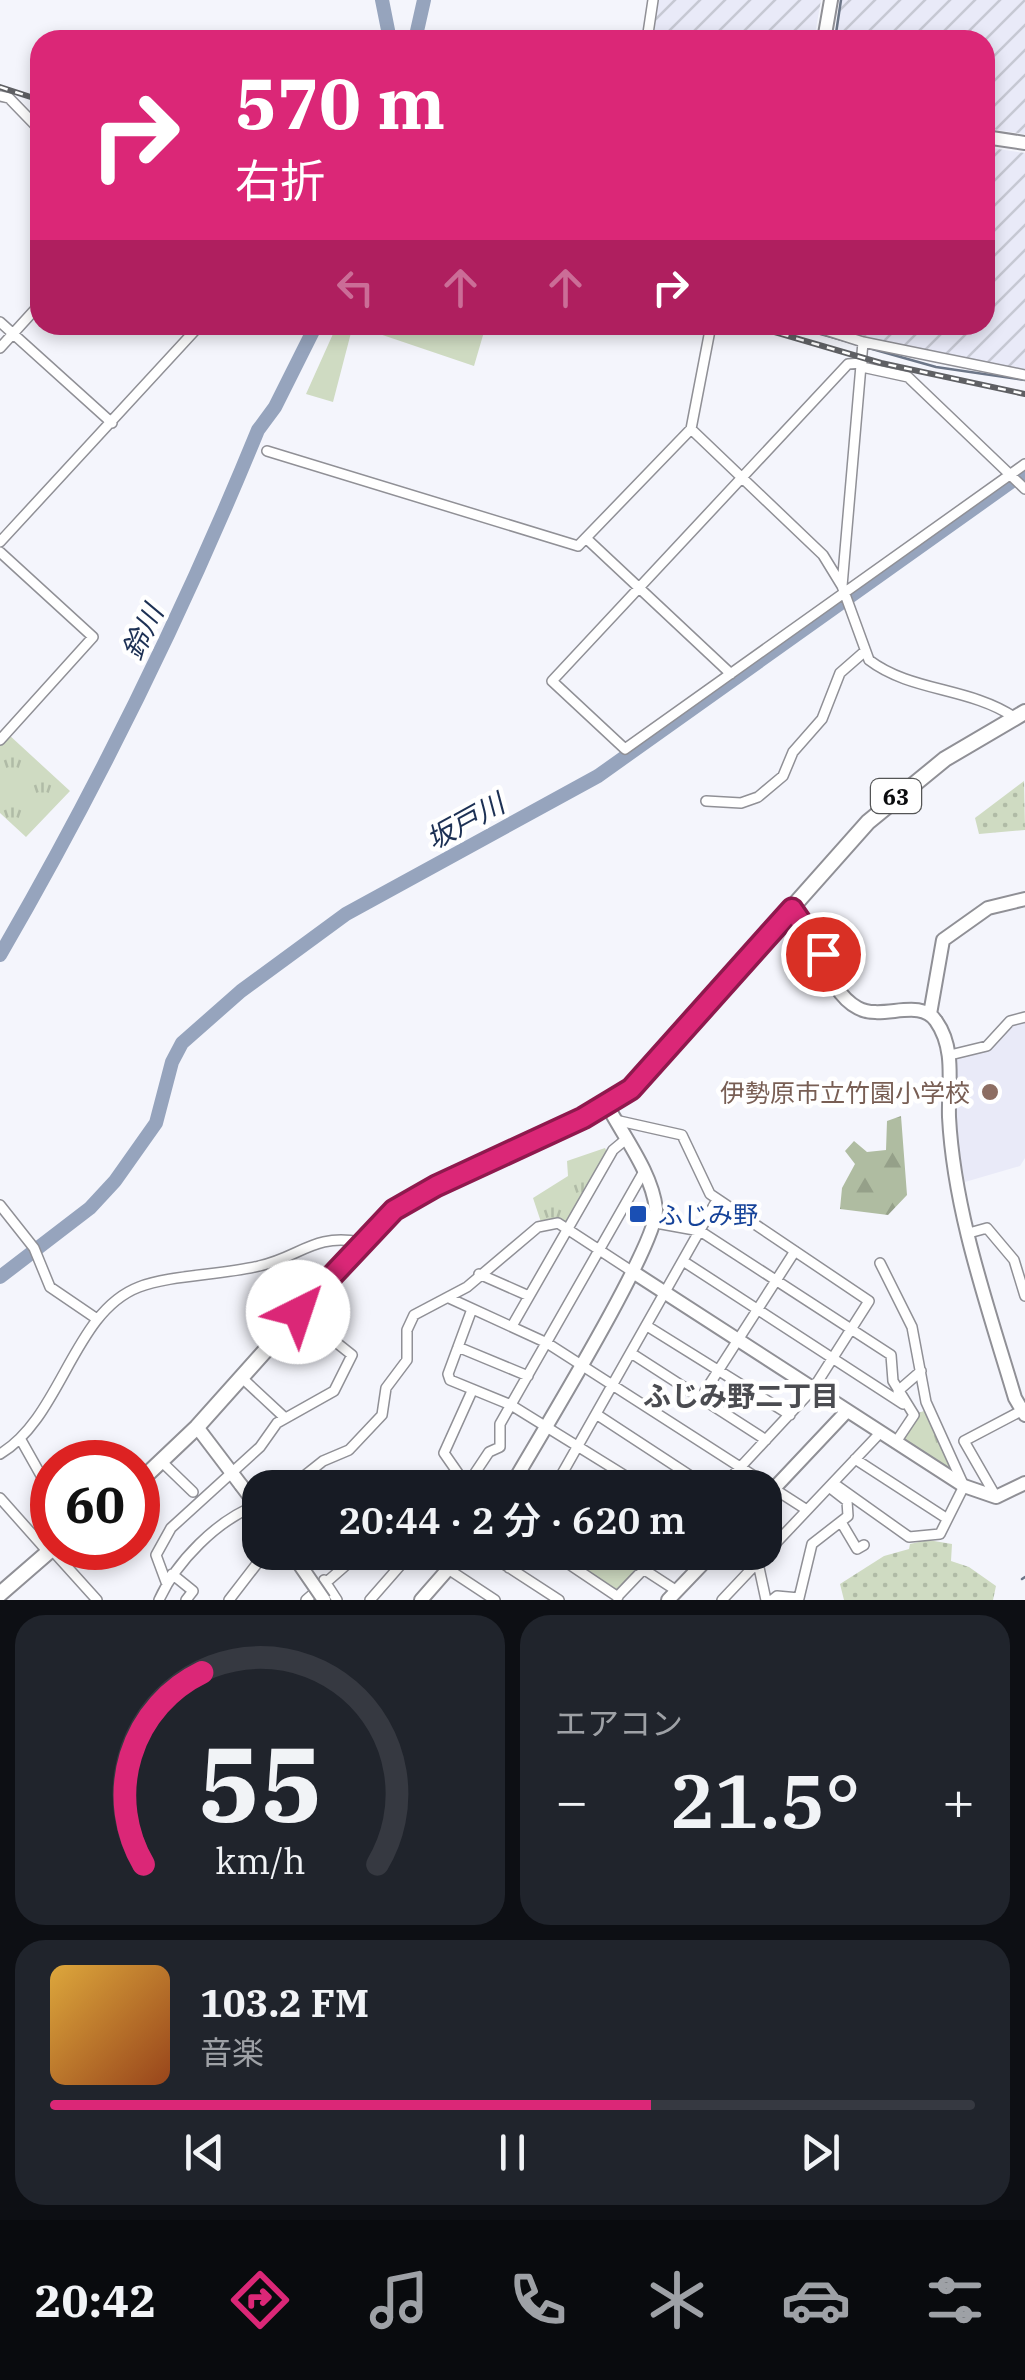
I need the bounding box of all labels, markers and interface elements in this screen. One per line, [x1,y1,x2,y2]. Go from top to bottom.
text: 570 m [235,57,445,148]
icon: right [70,70,200,200]
text: 右折 [235,151,325,209]
icon: left [328,260,383,315]
icon: ahead [433,260,488,315]
icon: ahead [538,260,593,315]
icon: right [643,260,698,315]
water label: 鈴川 [113,596,172,665]
road number: 63 [871,779,921,813]
water label: 坂戸川 [419,783,513,858]
pin [781,912,866,997]
icon: arrive [796,927,851,982]
place label: 伊勢原市立竹園小学校 [720,1076,970,1109]
marker: 伊勢原市立竹園小学校 [979,1081,1001,1103]
place label: ふじみ野 [658,1198,758,1231]
marker: ふじみ野 [627,1203,649,1225]
position arrow [246,1260,350,1364]
district label: ふじみ野二丁目 [643,1377,839,1414]
speed limit sign: 60 [30,1440,160,1570]
text: 20:44 · 2 分 · 620 m [338,1495,686,1544]
text: エアコン [555,1702,683,1744]
text: 55 [198,1715,322,1851]
text: 21.5° [670,1751,860,1849]
text: − [555,1765,588,1836]
text: + [942,1765,975,1836]
text: km/h [215,1837,305,1884]
text: 103.2 FM [200,1978,369,2027]
text: 音楽 [200,2031,264,2073]
icon: previous [177,2125,232,2180]
icon: pause [485,2125,540,2180]
icon: next [793,2125,848,2180]
icon: directions [225,2265,295,2335]
icon: music [364,2265,434,2335]
icon: phone [503,2265,573,2335]
icon: climate [642,2265,712,2335]
icon: car [781,2265,851,2335]
icon: filters [920,2265,990,2335]
text: 20:42 [35,2271,156,2329]

